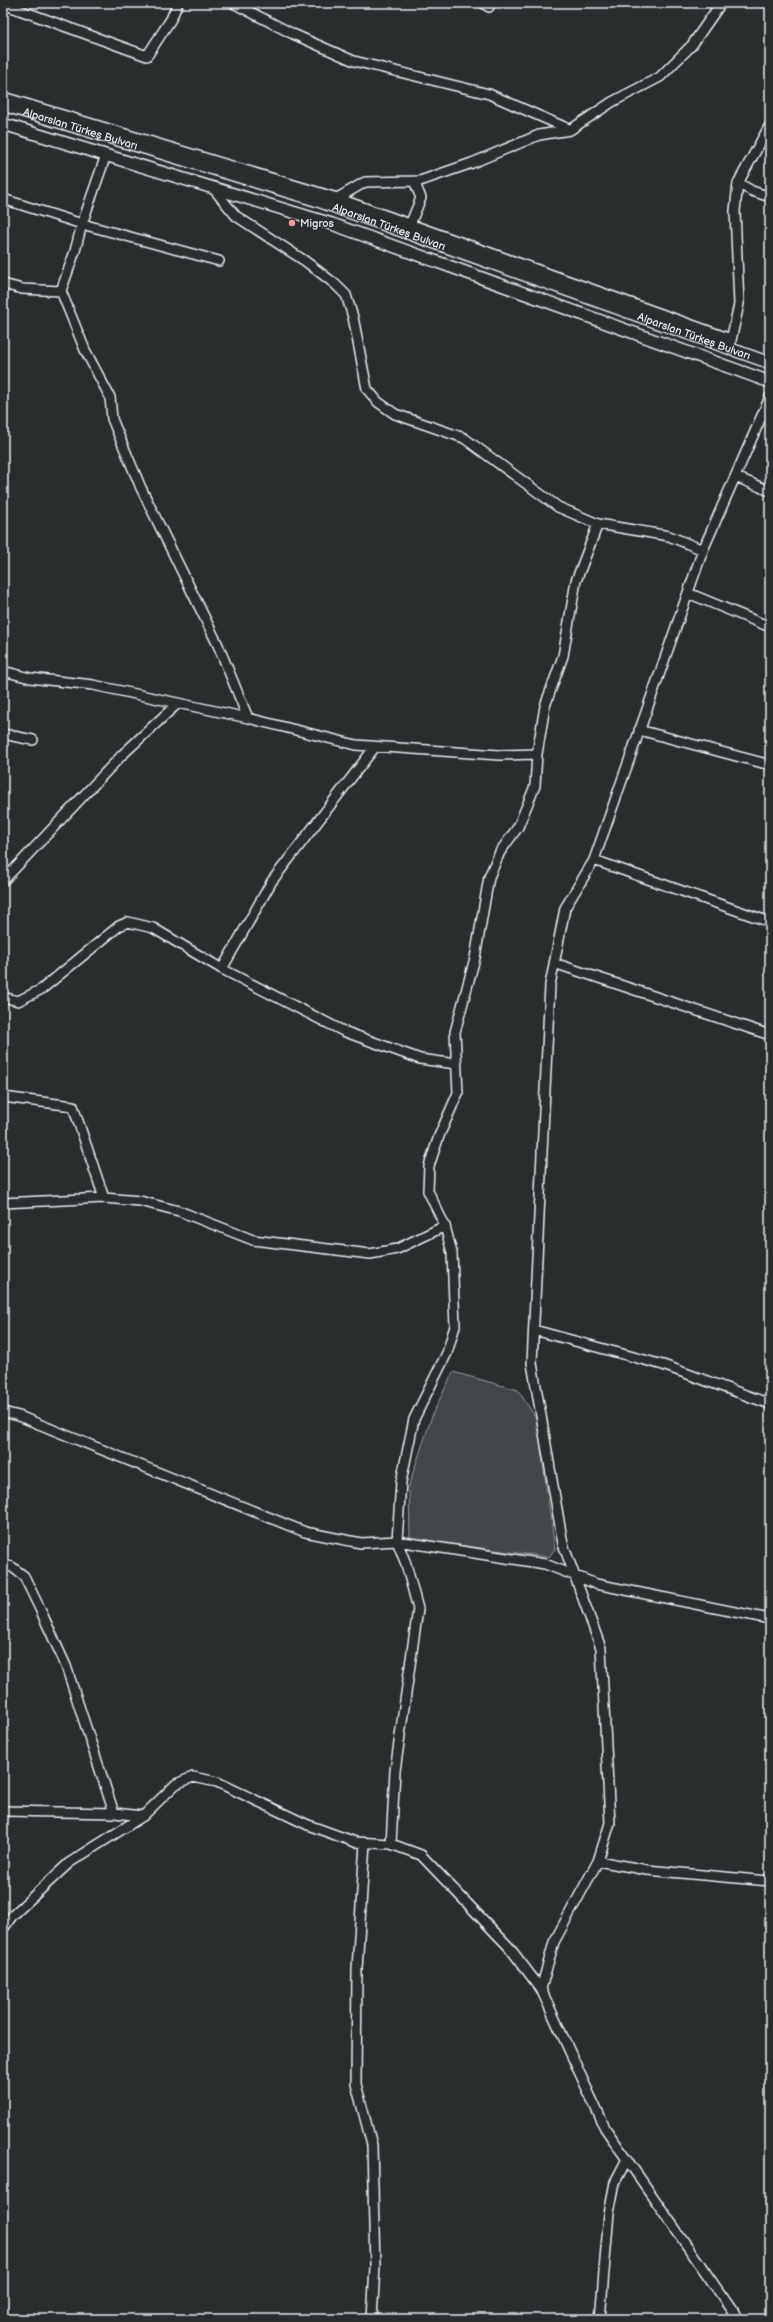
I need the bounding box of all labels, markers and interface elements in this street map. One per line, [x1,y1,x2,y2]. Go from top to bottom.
street label: Alparslan Türkeş Bulvarı [22,106,139,153]
street label: Alparslan Türkeş Bulvarı [331,201,447,253]
place label: Migros [300,217,334,230]
marker: Migros [287,218,297,228]
street label: Alparslan Türkeş Bulvarı [636,310,752,363]

